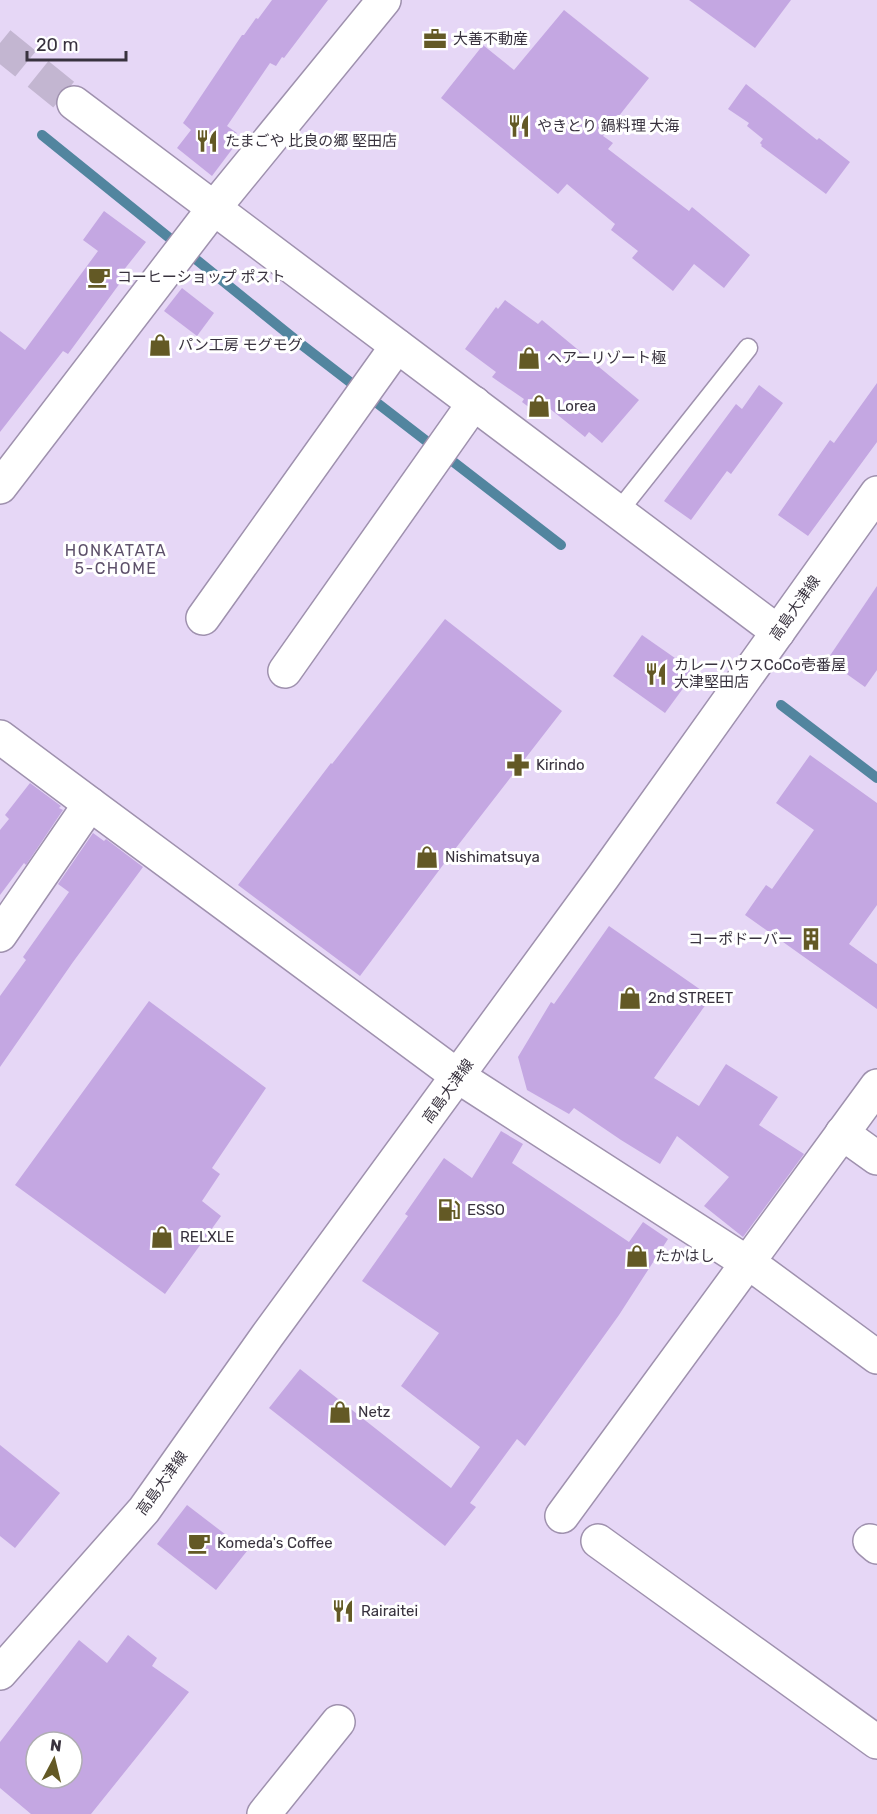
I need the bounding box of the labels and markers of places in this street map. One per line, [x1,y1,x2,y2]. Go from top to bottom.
office icon: 大善不動産 [422,26,448,52]
place label: 大善不動産 [453,30,528,48]
restaurant icon: やきとり 鍋料理 大海 [506,113,532,139]
place label: やきとり 鍋料理 大海 [537,117,679,135]
restaurant icon: たまごや 比良の郷 堅田店 [194,128,220,154]
place label: たまごや 比良の郷 堅田店 [225,132,397,150]
cafe icon: コーヒーショップ ポスト [86,264,112,290]
place label: コーヒーショップ ポスト [117,268,285,286]
shop icon: パン工房 モグモグ [147,332,173,358]
place label: パン工房 モグモグ [178,336,302,354]
shop icon: ヘアーリゾート極 [516,345,542,371]
place label: ヘアーリゾート極 [547,349,666,367]
shop icon: Lorea [526,393,552,419]
place label: Lorea [557,397,596,415]
place label: カレーハウスCoCo壱番屋 大津堅田店 [674,656,846,691]
restaurant icon: カレーハウスCoCo壱番屋 大津堅田店 [643,661,669,687]
pharmacy icon: Kirindo [505,752,531,778]
place label: Kirindo [536,756,585,774]
shop icon: Nishimatsuya [414,844,440,870]
place label: Nishimatsuya [445,848,540,866]
building icon: コーポドーバー [798,926,824,952]
place label: コーポドーバー [688,930,793,948]
shop icon: 2nd STREET [617,985,643,1011]
place label: 2nd STREET [648,989,733,1007]
fuel station icon: ESSO [436,1197,462,1223]
place label: ESSO [467,1201,505,1219]
shop icon: RELXLE [149,1224,175,1250]
place label: RELXLE [180,1228,234,1246]
shop icon: たかはし [624,1243,650,1269]
place label: たかはし [655,1247,714,1265]
shop icon: Netz [327,1399,353,1425]
place label: Netz [358,1403,391,1421]
cafe icon: Komeda's Coffee [186,1530,212,1556]
place label: Komeda's Coffee [217,1534,333,1552]
restaurant icon: Rairaitei [330,1598,356,1624]
place label: Rairaitei [361,1602,418,1620]

